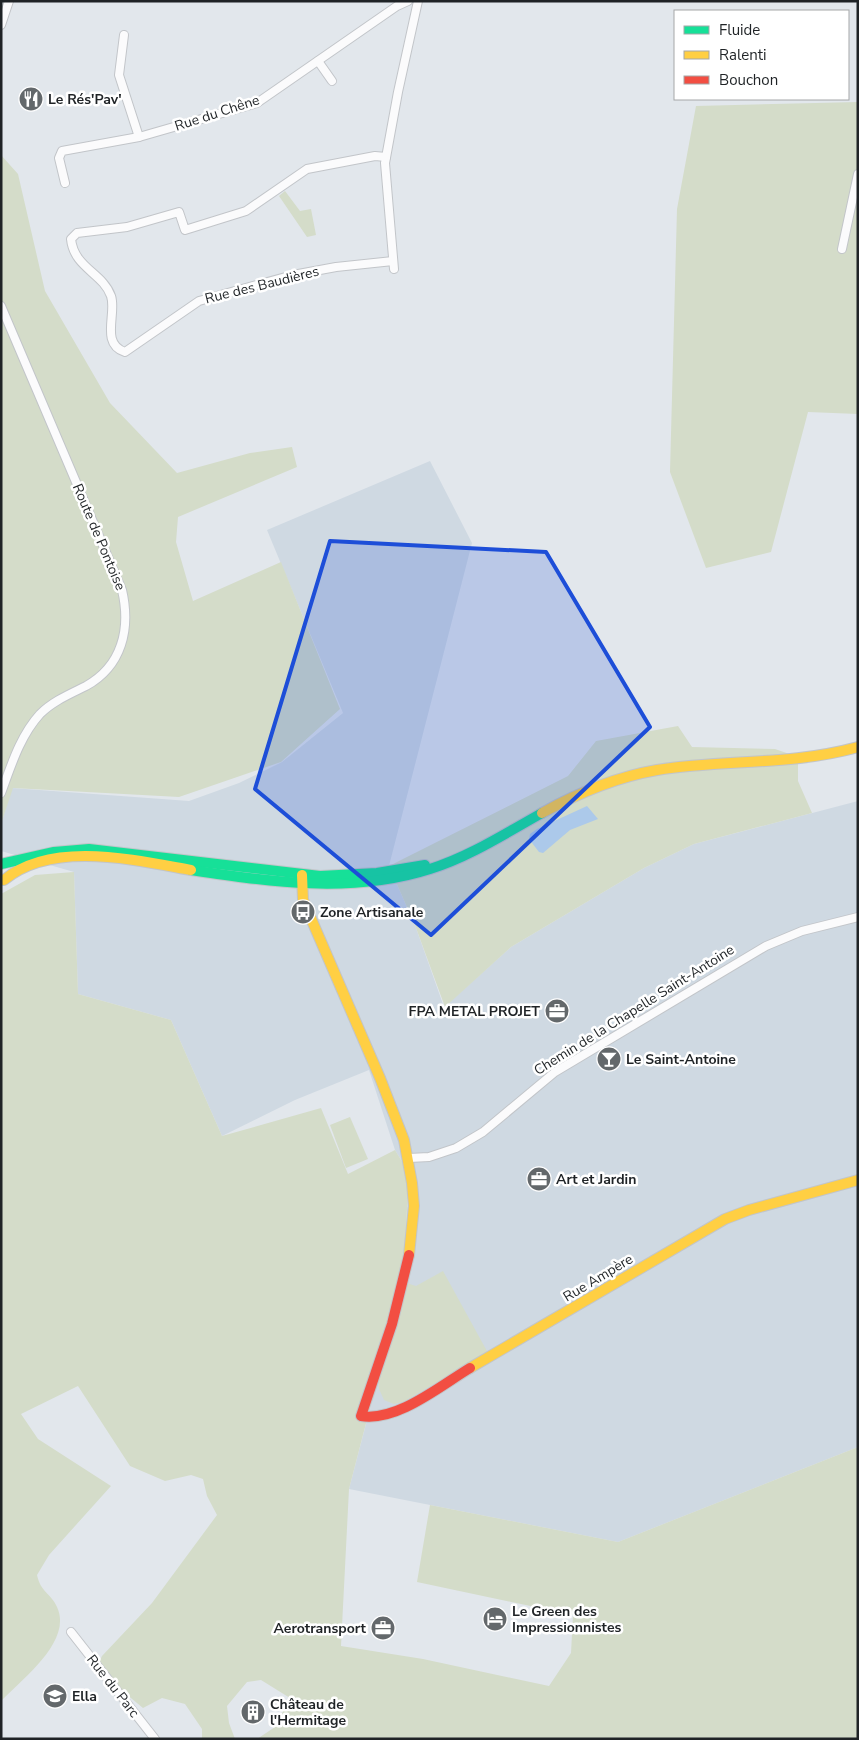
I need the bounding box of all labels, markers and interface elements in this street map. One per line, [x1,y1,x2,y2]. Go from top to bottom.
legend [674,10,849,100]
text: Fluide [719,20,760,40]
text: Ralenti [719,45,767,65]
text: Bouchon [719,70,778,90]
restaurant icon: Le Rés'Pav' [18,86,44,112]
place label: Le Rés'Pav' [48,90,122,109]
street label: Rue du Chêne [172,90,262,136]
street label: Rue des Baudières [203,262,321,308]
street label: Route de Pontoise [68,481,130,593]
bus stop icon: Zone Artisanale [290,899,316,925]
place label: Zone Artisanale [320,903,424,922]
street label: Chemin de la Chapelle Saint-Antoine [530,940,738,1080]
office icon: FPA METAL PROJET [544,998,570,1024]
place label: FPA METAL PROJET [409,1002,540,1021]
bar icon: Le Saint-Antoine [596,1046,622,1072]
place label: Le Saint-Antoine [626,1050,736,1069]
office icon: Art et Jardin [526,1166,552,1192]
place label: Art et Jardin [556,1170,636,1189]
street label: Rue Ampère [559,1250,637,1306]
place label: Le Green des Impressionnistes [512,1602,621,1637]
hotel icon: Le Green des Impressionnistes [482,1606,508,1632]
office icon: Aerotransport [370,1615,396,1641]
place label: Aerotransport [274,1619,367,1638]
street label: Rue du Parc [82,1651,144,1722]
school or university icon: Ella [42,1683,68,1709]
place label: Ella [72,1687,97,1706]
place label: Château de l'Hermitage [270,1695,346,1730]
building icon: Château de l'Hermitage [240,1699,266,1725]

